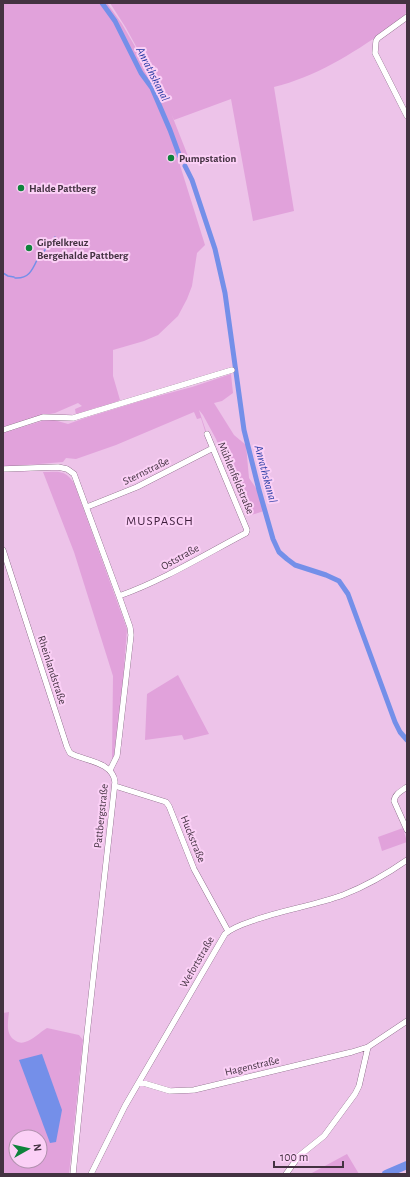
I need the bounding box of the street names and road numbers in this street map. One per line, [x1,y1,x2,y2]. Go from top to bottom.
street label: Mühlenfeldstraße [216,440,256,516]
street label: Sternstraße [121,455,171,487]
street label: Oststraße [159,542,201,572]
street label: Rheinlandstraße [36,634,68,706]
street label: Pattbergstraße [92,783,110,849]
street label: Huckstraße [179,814,207,864]
street label: Wefortstraße [178,934,216,990]
street label: Hagenstraße [224,1054,280,1078]

